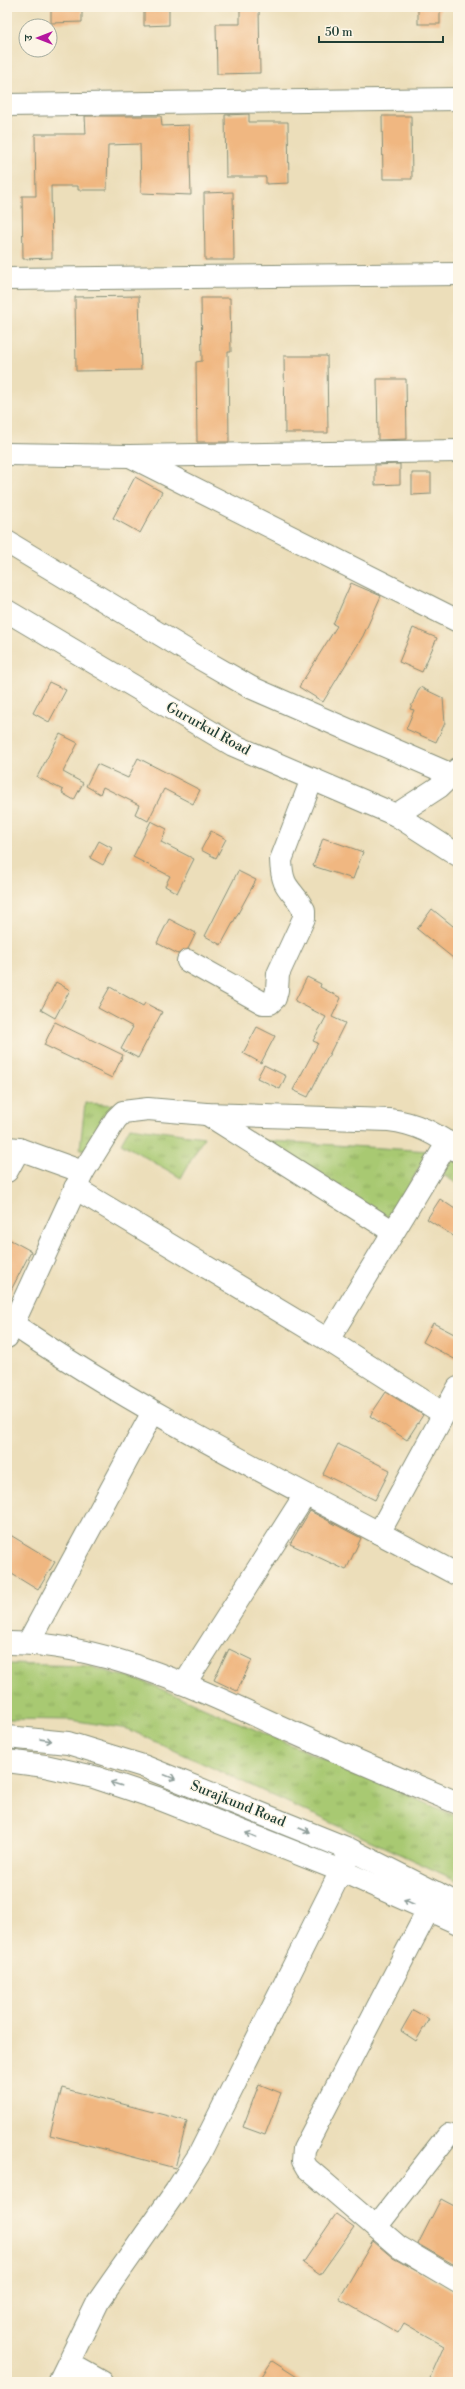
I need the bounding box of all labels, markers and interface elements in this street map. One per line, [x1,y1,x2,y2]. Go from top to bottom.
north arrow [18,18,58,58]
scale bar [319,18,443,44]
text: 50 m [325,25,353,40]
text: उ [22,34,36,42]
street label: Gururkul Road [163,698,253,760]
one-way arrow [39,1736,52,1744]
one-way arrow [164,1773,176,1781]
street label: Surajkund Road [188,1777,288,1831]
one-way arrow [111,1780,123,1788]
one-way arrow [297,1827,309,1834]
one-way arrow [246,1831,258,1839]
one-way arrow [404,1898,416,1905]

